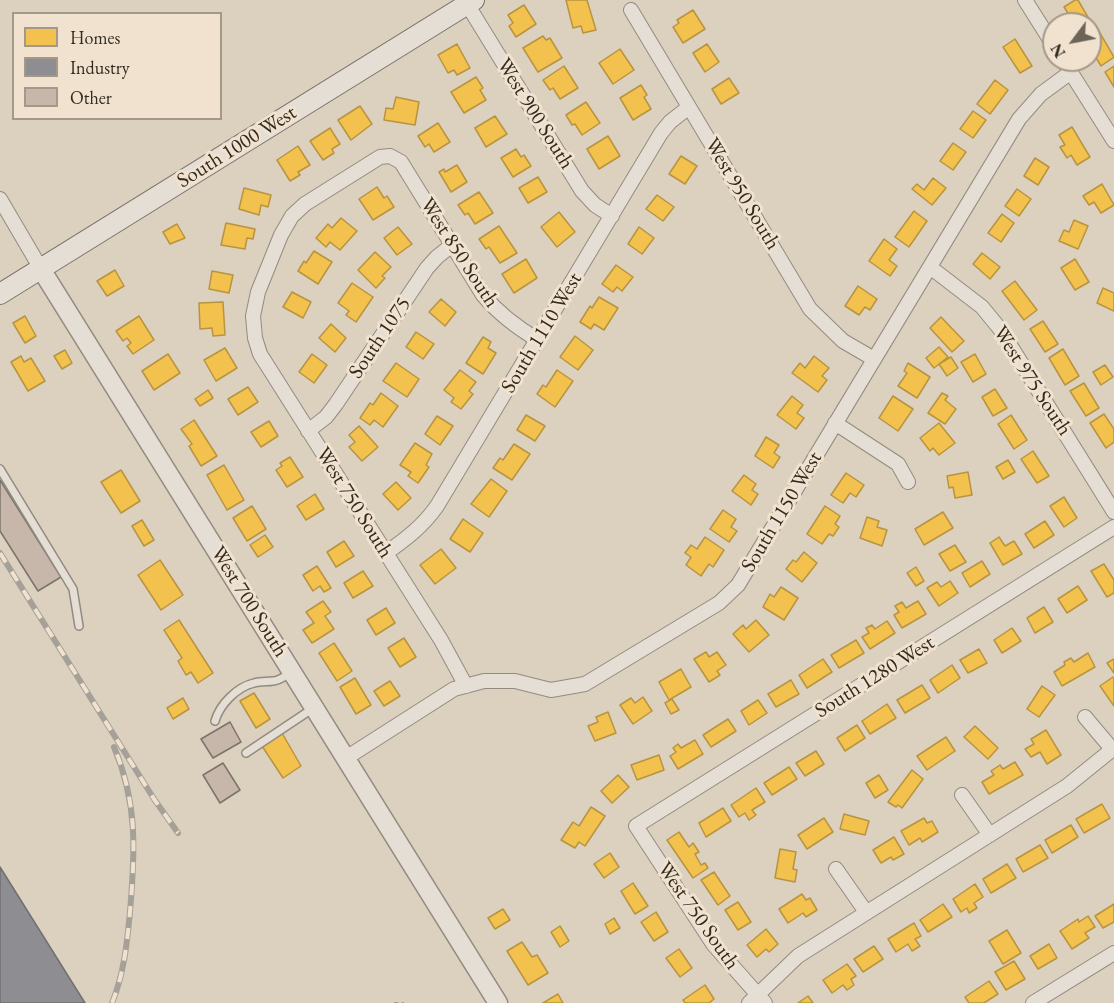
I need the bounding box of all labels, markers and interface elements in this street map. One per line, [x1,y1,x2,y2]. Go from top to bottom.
legend [12,12,222,120]
north arrow [1042,12,1102,72]
text: Homes [70,26,120,49]
text: N [1046,40,1070,62]
street label: West 900 South [491,54,579,174]
text: Industry [70,56,130,79]
text: Other [70,86,112,109]
street label: South 1000 West [173,100,301,194]
street label: West 950 South [699,134,785,254]
street label: West 850 South [414,193,504,313]
street label: South 1110 West [496,268,588,398]
street label: South 1075 [344,292,416,384]
street label: West 975 South [987,321,1077,441]
street label: West 750 South [310,443,398,563]
street label: South 1150 West [736,447,828,577]
street label: West 700 South [205,542,293,662]
street label: South 1280 West [811,630,939,724]
street label: West 750 South [652,857,744,975]

